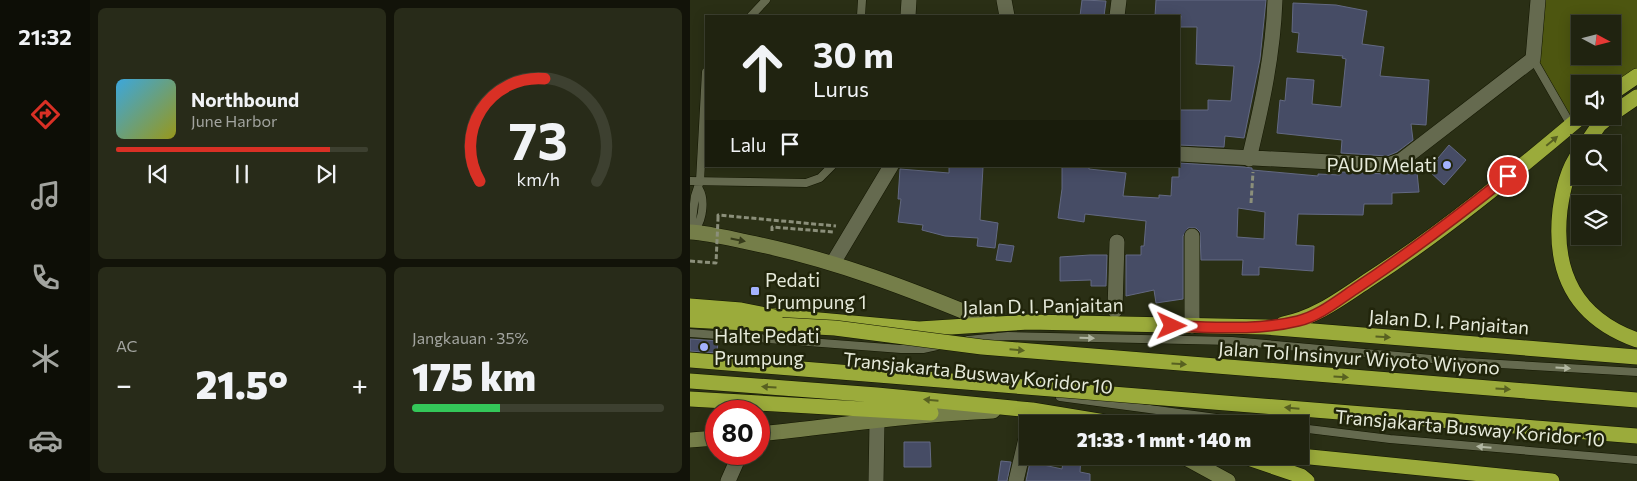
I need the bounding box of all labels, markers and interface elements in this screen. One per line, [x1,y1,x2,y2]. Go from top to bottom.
north arrow [1571,15,1621,65]
map controls [1571,15,1621,245]
text: 21:32 [18,23,72,50]
text: 30 m [813,32,894,75]
icon: ahead [730,35,795,100]
text: Lurus [813,75,869,102]
button: sound [1571,75,1621,125]
text: Northbound [191,88,299,111]
icon: directions [28,97,63,132]
text: 73 [509,107,567,171]
text: June Harbor [191,111,277,130]
icon: arrive [776,130,804,158]
text: Lalu [730,133,766,156]
button: search [1571,135,1621,185]
one-way arrow [1546,136,1559,147]
place label: PAUD Melati [1326,153,1437,176]
pin [1487,155,1529,197]
marker: PAUD Melati [1441,159,1453,171]
icon: previous [144,160,172,188]
icon: pause [228,160,256,188]
icon: next [312,160,340,188]
icon: arrive [1494,162,1522,190]
text: km/h [516,168,560,190]
icon: music [28,178,63,213]
button: layers [1571,195,1621,245]
one-way arrow [730,237,746,245]
icon: phone [28,260,63,295]
place label: Pedati Prumpung 1 [765,268,867,313]
marker: Pedati Prumpung 1 [749,285,761,297]
street label: Jalan D. I. Panjaitan [962,293,1124,318]
position arrow [1145,299,1197,351]
street label: Jalan D. I. Panjaitan [1368,304,1530,339]
place label: Halte Pedati Prumpung [714,324,820,369]
text: Jangkauan · 35% [412,328,529,347]
one-way arrow [1375,333,1391,341]
one-way arrow [1079,334,1095,342]
text: AC [116,336,138,355]
street label: Jalan Tol Insinyur Wiyoto Wiyono [1217,336,1501,379]
icon: climate [28,341,63,376]
marker: Halte Pedati Prumpung [698,341,710,353]
one-way arrow [1009,346,1025,354]
street label: Transjakarta Busway Koridor 10 [842,347,1114,398]
text: 175 km [412,352,536,399]
text: 21.5° [195,360,288,407]
one-way arrow [1171,360,1187,368]
one-way arrow [1556,364,1572,372]
text: − [116,367,132,401]
text: + [352,367,368,401]
one-way arrow [1333,373,1349,381]
one-way arrow [761,383,777,391]
one-way arrow [1495,386,1511,394]
one-way arrow [923,396,939,404]
speed limit sign: 80 [705,400,770,465]
one-way arrow [1284,404,1300,412]
street label: Transjakarta Busway Koridor 10 [1334,404,1606,451]
icon: car [28,423,63,458]
text: 21:33 · 1 mnt · 140 m [1077,428,1251,451]
one-way arrow [1476,442,1492,450]

